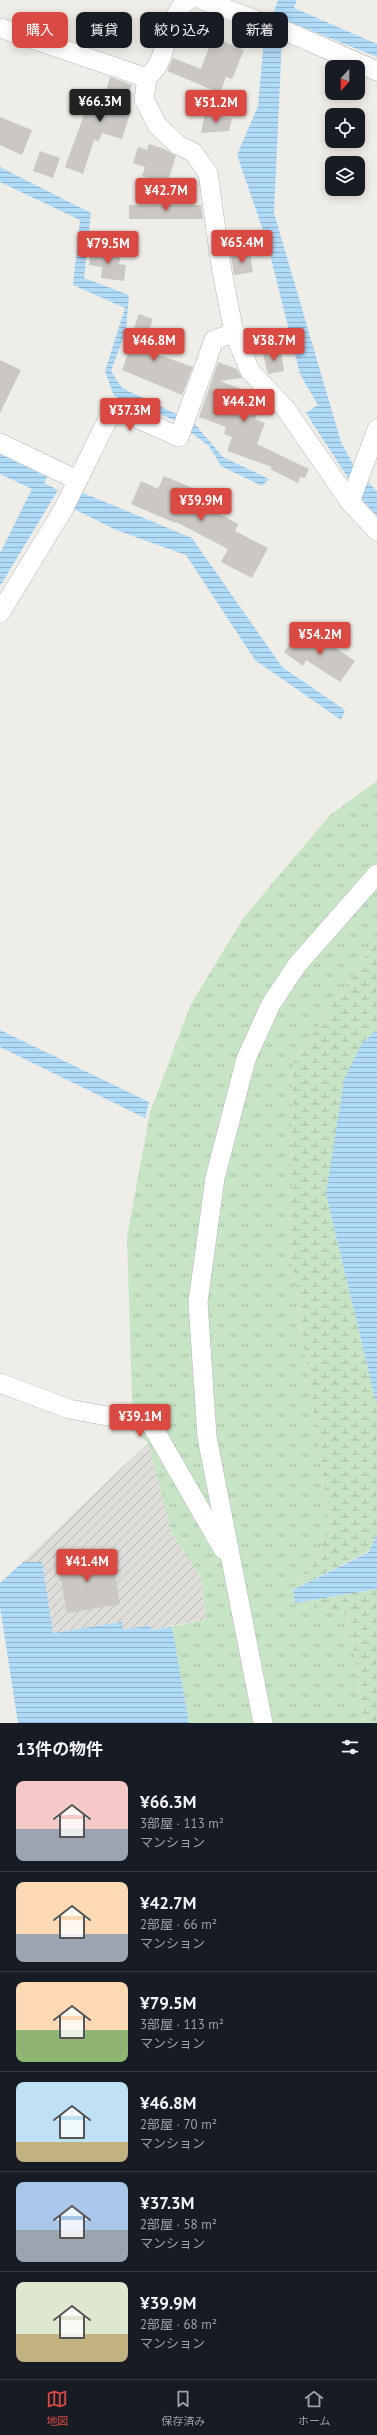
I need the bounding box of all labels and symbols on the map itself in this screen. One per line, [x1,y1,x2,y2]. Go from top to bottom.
north arrow [325,60,365,100]
pin: ¥66.3M [67,89,133,123]
pin: ¥51.2M [183,90,249,124]
pin: ¥42.7M [133,178,199,212]
pin: ¥65.4M [209,230,275,264]
pin: ¥79.5M [75,231,141,265]
pin: ¥46.8M [121,328,187,362]
pin: ¥38.7M [241,328,307,362]
pin: ¥44.2M [211,389,277,423]
pin: ¥37.3M [97,398,163,432]
pin: ¥39.9M [168,488,234,522]
pin: ¥54.2M [287,622,353,656]
pin: ¥39.1M [107,1404,173,1438]
pin: ¥41.4M [54,1549,120,1583]

